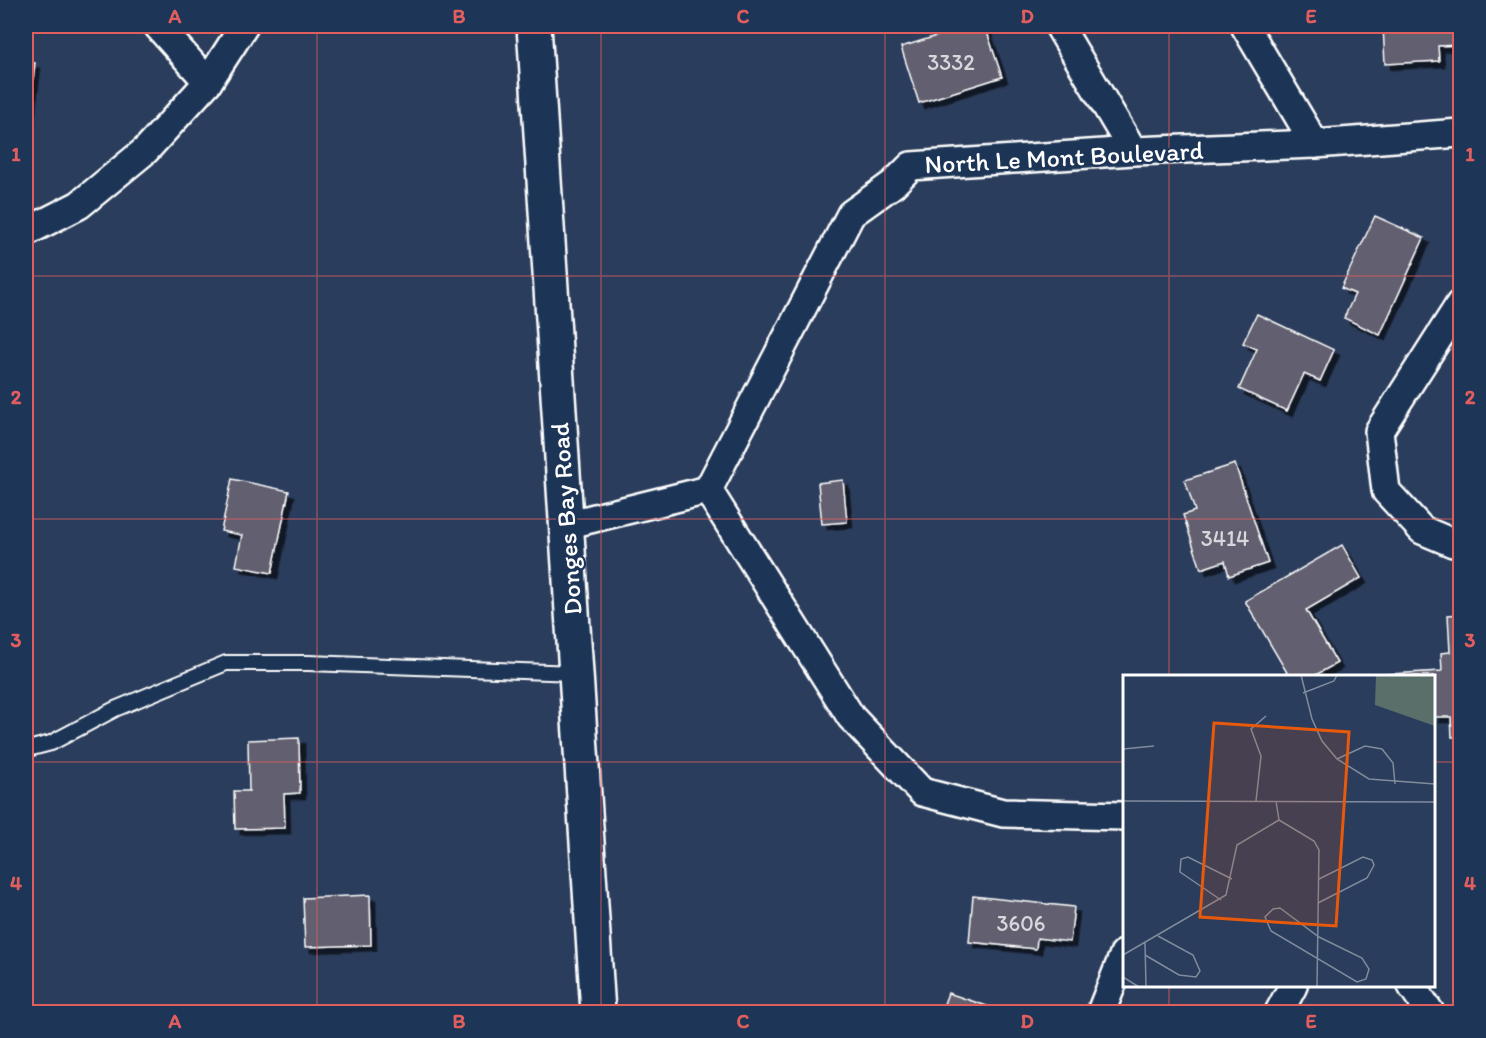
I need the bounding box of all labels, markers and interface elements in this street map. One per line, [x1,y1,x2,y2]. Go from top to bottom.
text: A [168,4,182,28]
text: B [453,4,466,28]
text: C [737,4,750,28]
text: D [1020,4,1034,28]
text: E [1305,4,1317,28]
house number: 3332 [927,49,975,76]
street label: North Le Mont Boulevard [924,134,1204,180]
text: 1 [11,142,21,166]
text: 1 [1465,142,1475,166]
text: 2 [11,385,22,409]
text: 2 [1465,385,1476,409]
street label: Donges Bay Road [543,422,589,616]
house number: 3414 [1201,525,1249,552]
text: 3 [11,628,22,652]
text: 3 [1465,628,1476,652]
inset map [1123,675,1435,987]
text: 4 [10,871,22,895]
text: 4 [1464,871,1476,895]
house number: 3606 [997,910,1045,937]
text: A [168,1009,182,1033]
text: B [453,1009,466,1033]
text: C [737,1009,750,1033]
text: D [1020,1009,1034,1033]
text: E [1305,1009,1317,1033]

